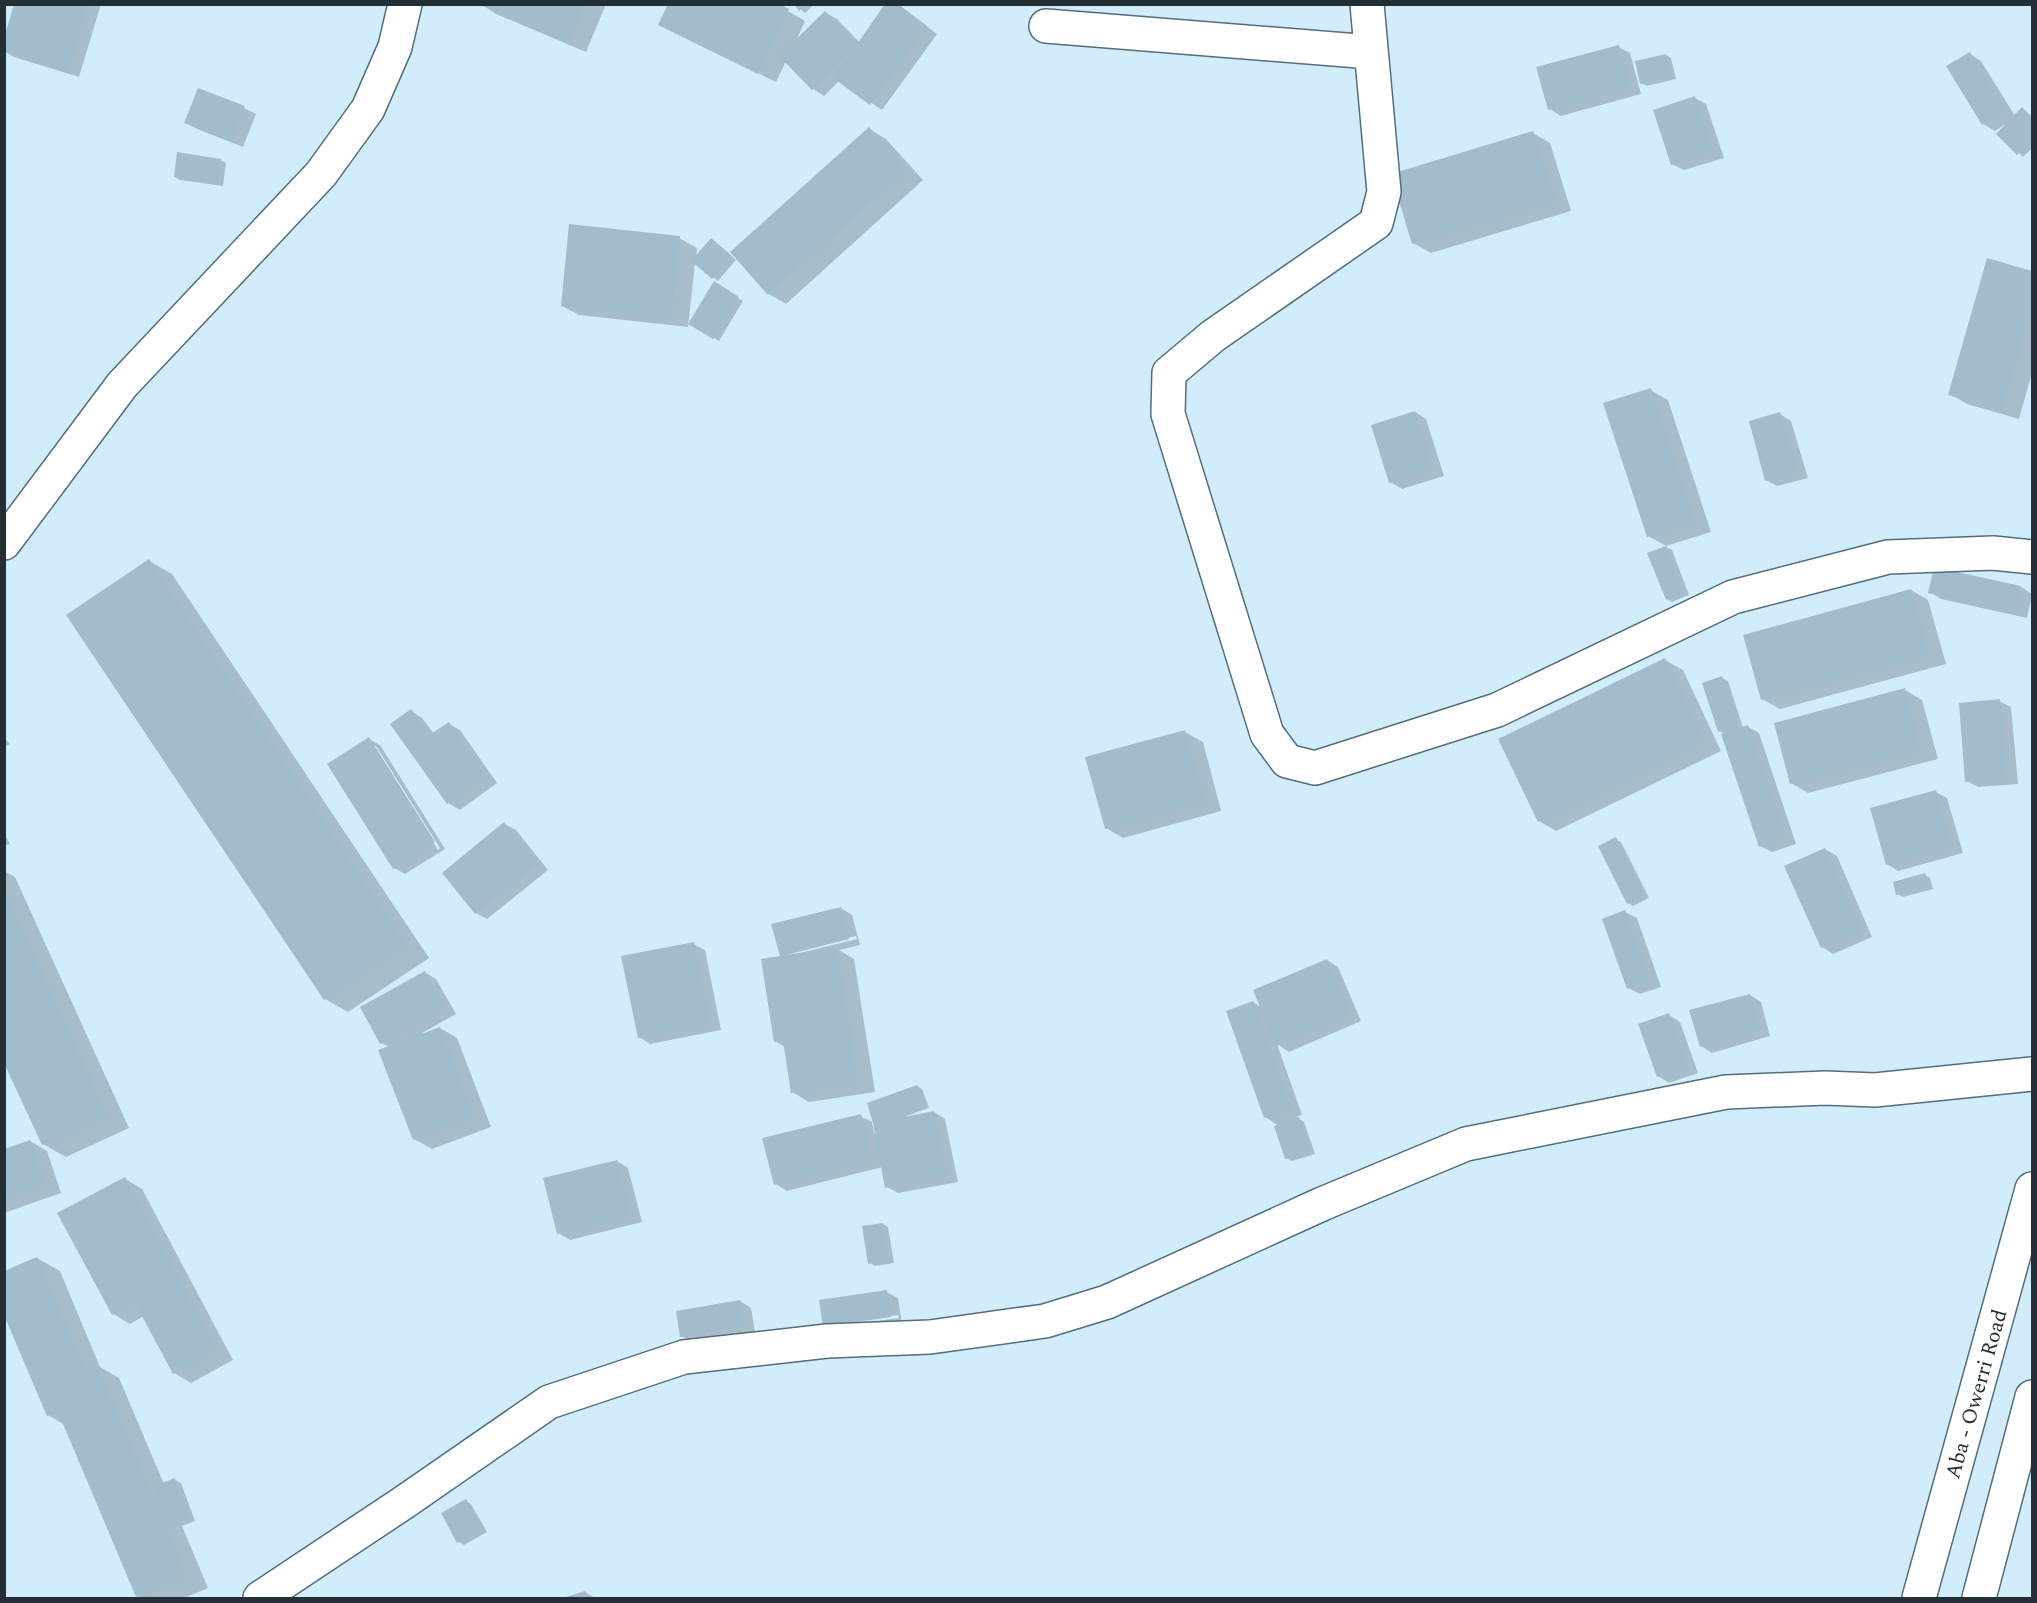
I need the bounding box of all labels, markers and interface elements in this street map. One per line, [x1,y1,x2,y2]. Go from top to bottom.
street label: Aba - Owerri Road [1937,1306,2016,1483]

